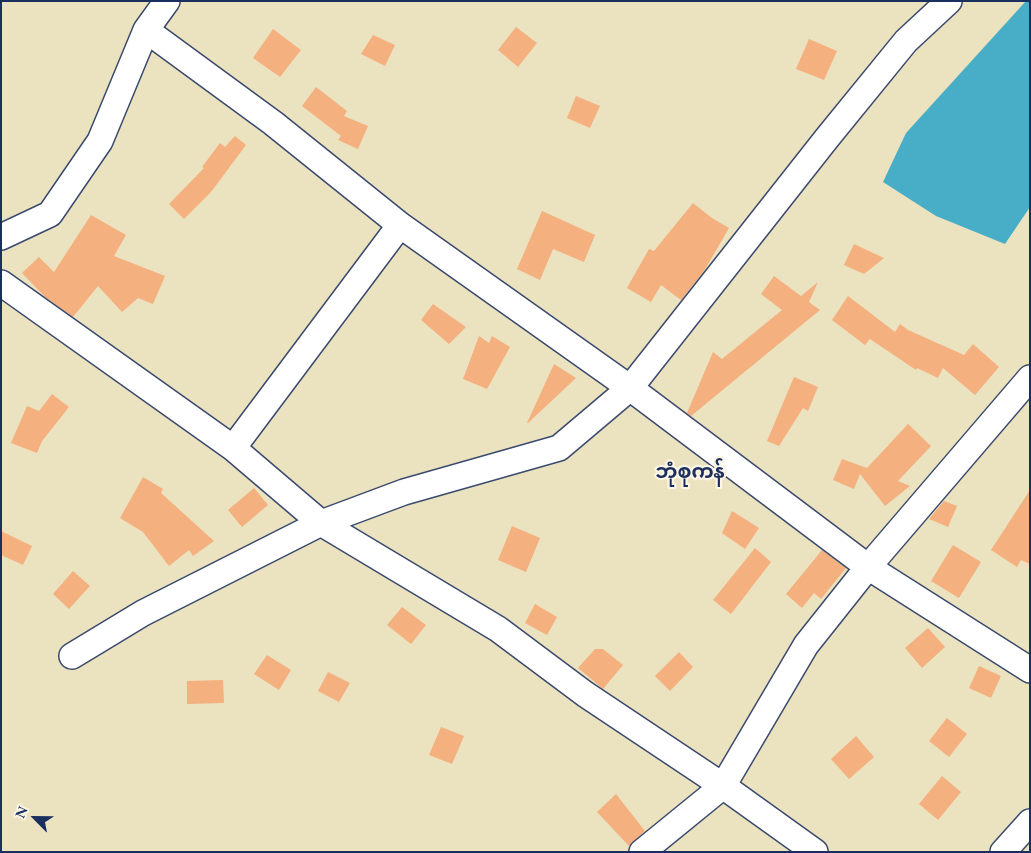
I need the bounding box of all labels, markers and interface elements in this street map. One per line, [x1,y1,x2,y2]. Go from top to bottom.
district label: ဘုံစုကန် [655,461,725,485]
north arrow [10,793,60,843]
text: N [11,803,32,821]

